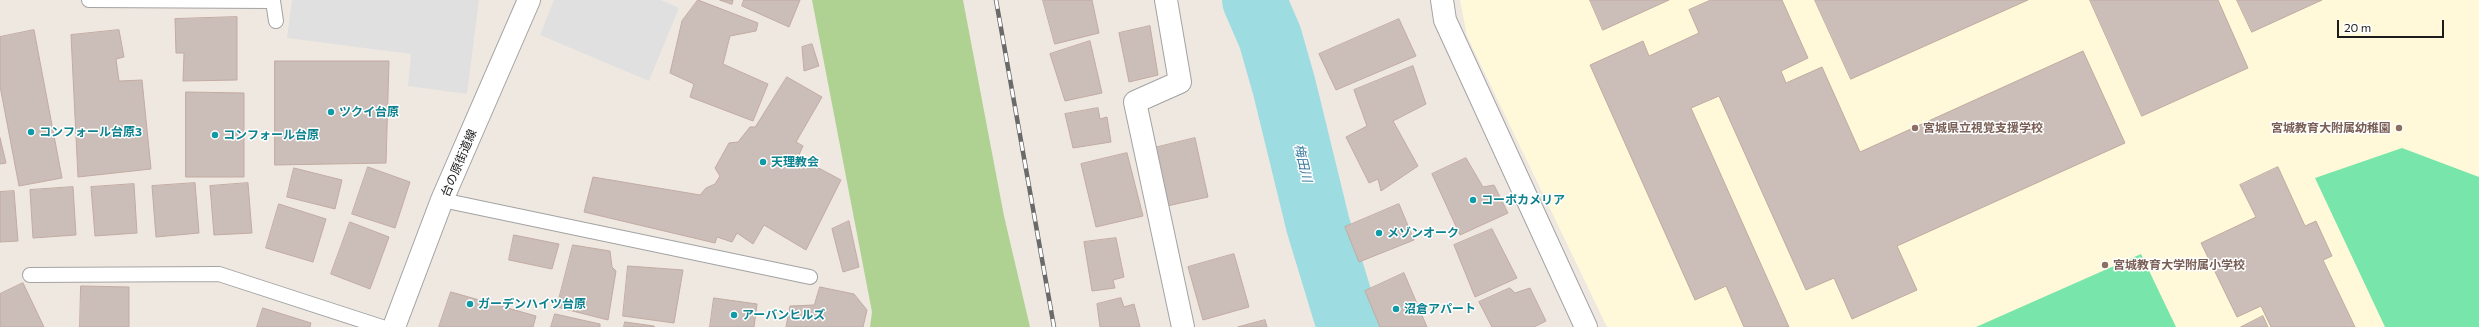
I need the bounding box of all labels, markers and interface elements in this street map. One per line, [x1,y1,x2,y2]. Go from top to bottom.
scale bar [2339,12,2446,38]
text: 20 m [2344,20,2371,34]
place label: ツクイ台原 [339,105,399,119]
marker: ツクイ台原 [326,107,336,117]
place label: 宮城県立視覚支援学校 [1923,121,2043,135]
place label: 宮城教育大附属幼稚園 [2271,121,2391,135]
marker: 宮城県立視覚支援学校 [1910,123,1920,133]
marker: 宮城教育大附属幼稚園 [2394,123,2404,133]
place label: コンフォール台原3 [39,125,142,139]
marker: コンフォール台原3 [26,127,36,137]
street label: 台の原街道線 [438,127,480,199]
place label: コンフォール台原 [223,128,319,142]
marker: コンフォール台原 [210,130,220,140]
water label: 梅田川 [1291,142,1315,184]
place label: 天理教会 [771,155,819,169]
marker: 天理教会 [758,157,768,167]
place label: コーポカメリア [1481,193,1565,207]
marker: コーポカメリア [1468,195,1478,205]
place label: メゾンオーク [1387,226,1459,240]
marker: メゾンオーク [1374,228,1384,238]
place label: 宮城教育大学附属小学校 [2113,258,2245,272]
marker: 宮城教育大学附属小学校 [2100,260,2110,270]
place label: ガーデンハイツ台原 [478,297,586,311]
marker: ガーデンハイツ台原 [465,299,475,309]
place label: 沼倉アパート [1404,302,1476,316]
marker: 沼倉アパート [1391,304,1401,314]
place label: アーバンヒルズ [742,308,825,322]
marker: アーバンヒルズ [729,310,739,320]

